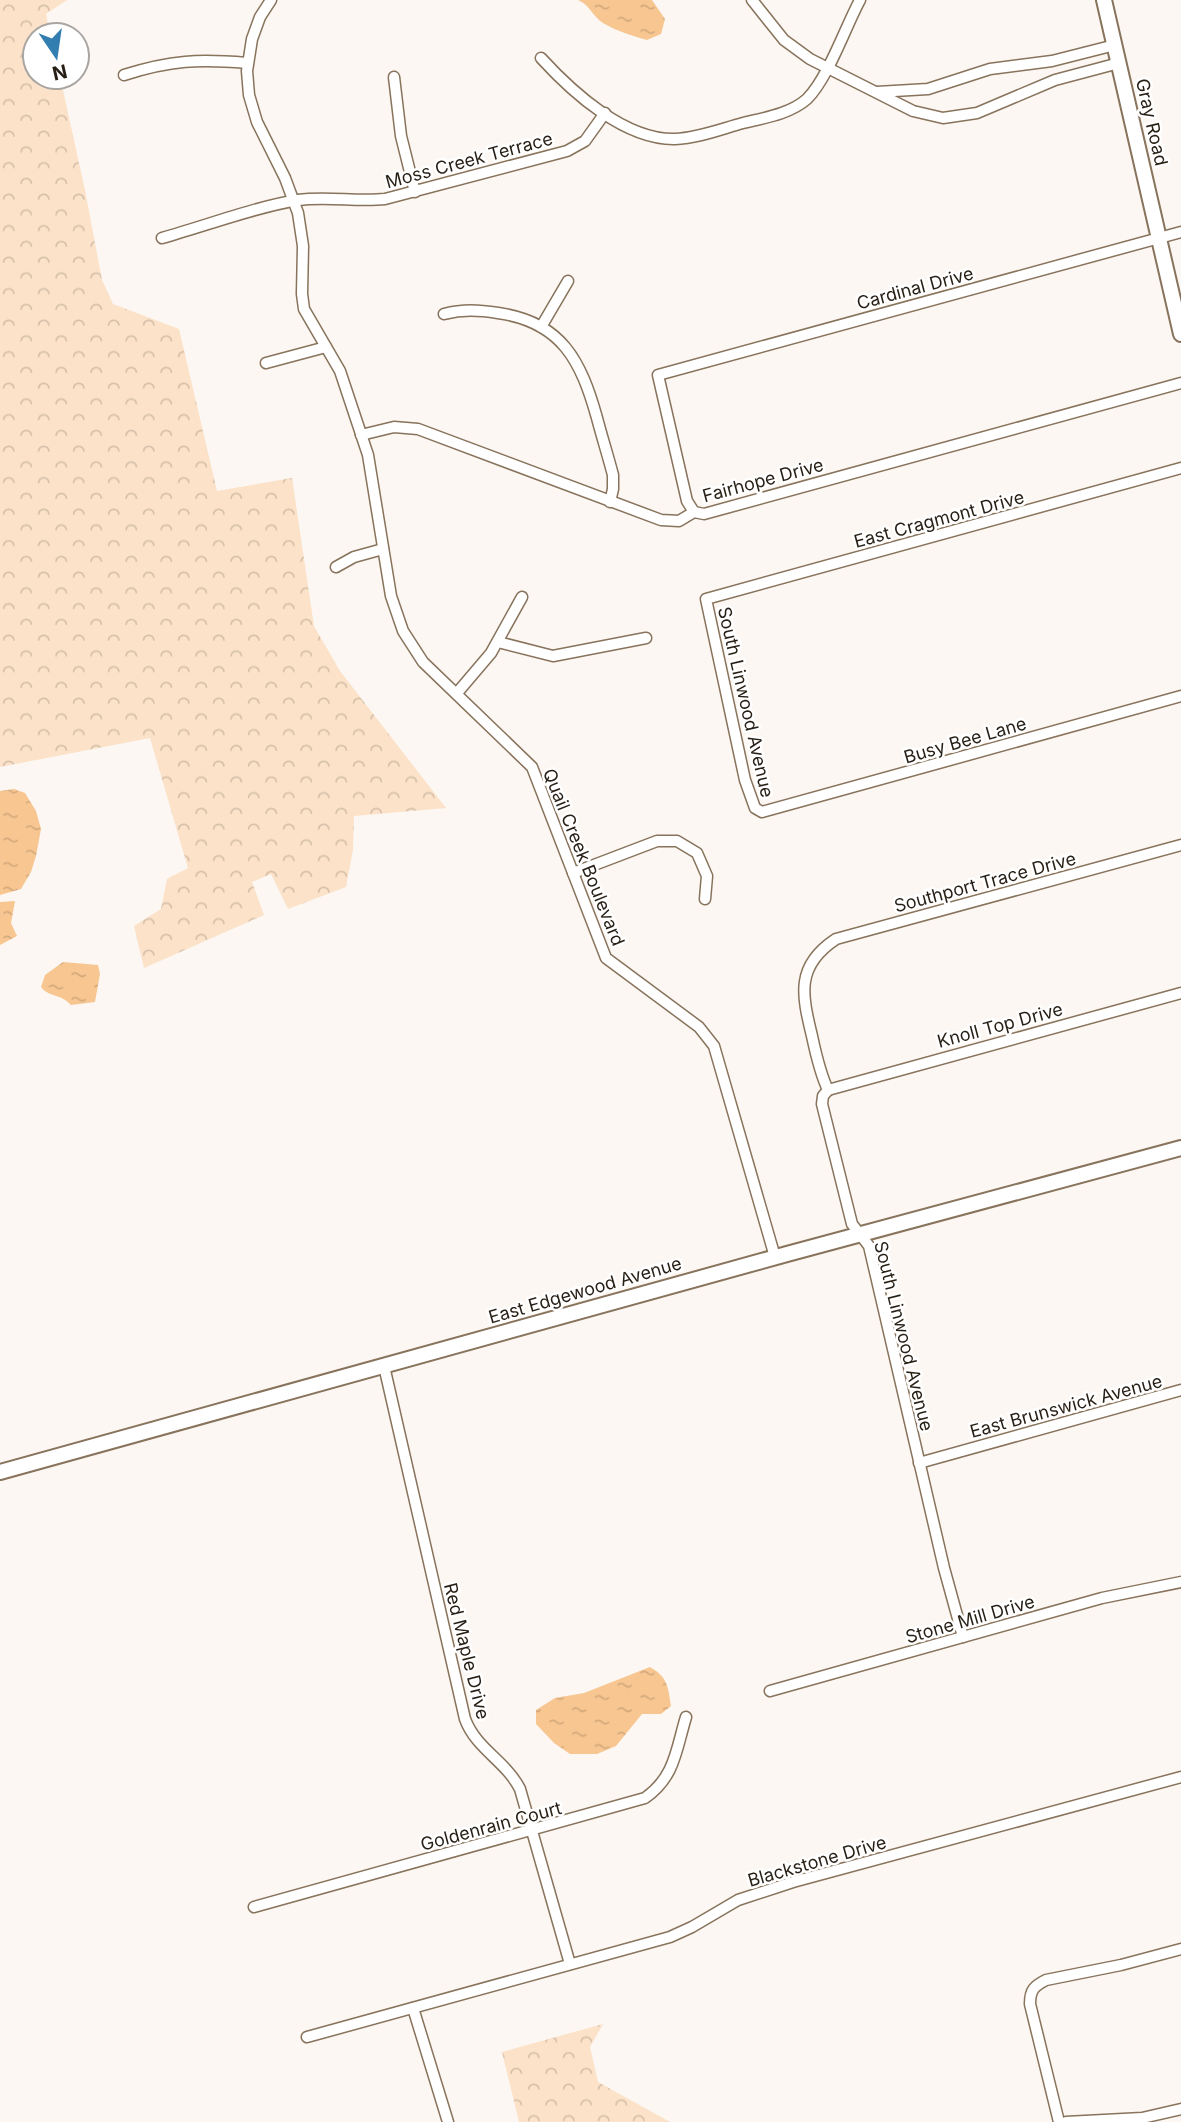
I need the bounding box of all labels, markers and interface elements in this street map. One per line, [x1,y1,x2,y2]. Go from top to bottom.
north arrow [21,21,91,91]
text: N [50,59,69,85]
street label: Gray Road [1132,76,1172,168]
street label: Moss Creek Terrace [383,128,555,192]
street label: Cardinal Drive [854,262,976,314]
street label: Fairhope Drive [700,454,826,506]
street label: East Cragmont Drive [852,486,1026,552]
street label: South Linwood Avenue [714,605,778,799]
street label: Busy Bee Lane [901,712,1029,768]
street label: Quail Creek Boulevard [539,765,629,949]
street label: Southport Trace Drive [892,848,1078,916]
street label: Knoll Top Drive [935,998,1065,1052]
street label: South Linwood Avenue [870,1239,938,1433]
street label: East Edgewood Avenue [486,1252,684,1328]
street label: East Brunswick Avenue [968,1370,1164,1442]
street label: Red Maple Drive [440,1581,494,1721]
street label: Stone Mill Drive [903,1591,1037,1647]
street label: Goldenrain Court [418,1797,564,1855]
street label: Blackstone Drive [745,1831,889,1891]

